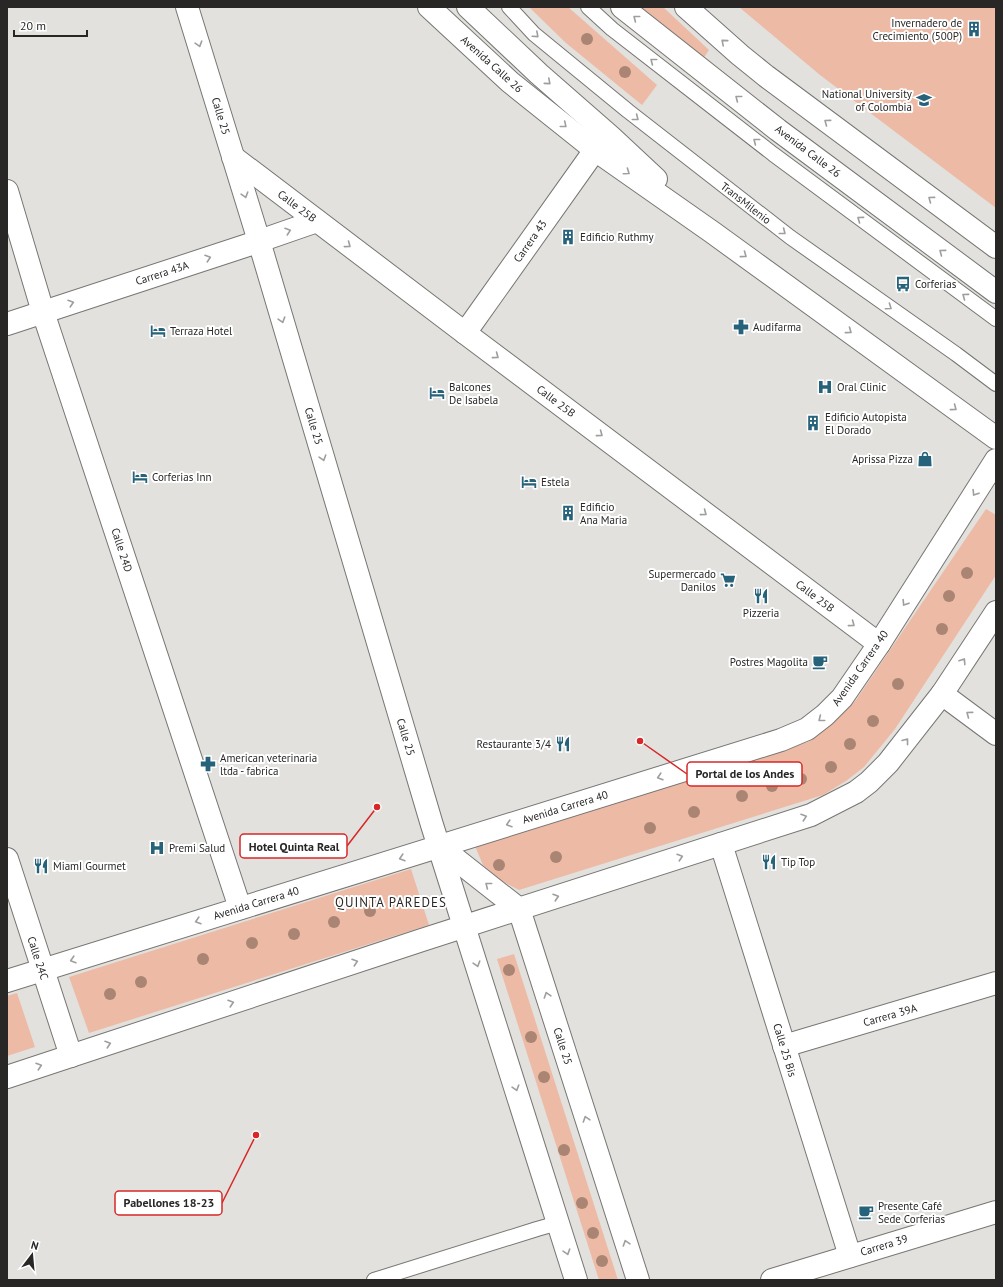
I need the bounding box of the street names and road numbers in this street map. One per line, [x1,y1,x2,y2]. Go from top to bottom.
street label: Avenida Calle 26 [458,33,526,95]
street label: Calle 25 [209,96,233,136]
street label: Avenida Calle 26 [772,122,844,180]
street label: TransMilenio [718,179,774,227]
street label: Calle 25B [275,187,319,225]
street label: Carrera 43 [510,217,550,265]
street label: Carrera 43A [134,258,191,288]
street label: Calle 25B [534,382,578,420]
street label: Calle 25 [302,406,326,446]
street label: Calle 24D [108,526,136,574]
street label: Calle 25B [793,577,837,615]
street label: Avenida Carrera 40 [829,628,891,708]
street label: Calle 25 [394,717,418,757]
street label: Avenida Carrera 40 [520,787,610,827]
street label: Avenida Carrera 40 [211,883,301,923]
street label: Calle 24C [24,935,52,981]
street label: Carrera 39A [862,1001,919,1029]
street label: Calle 25 Bis [770,1021,800,1079]
street label: Calle 25 [550,1026,576,1066]
street label: Carrera 39 [859,1231,909,1259]

